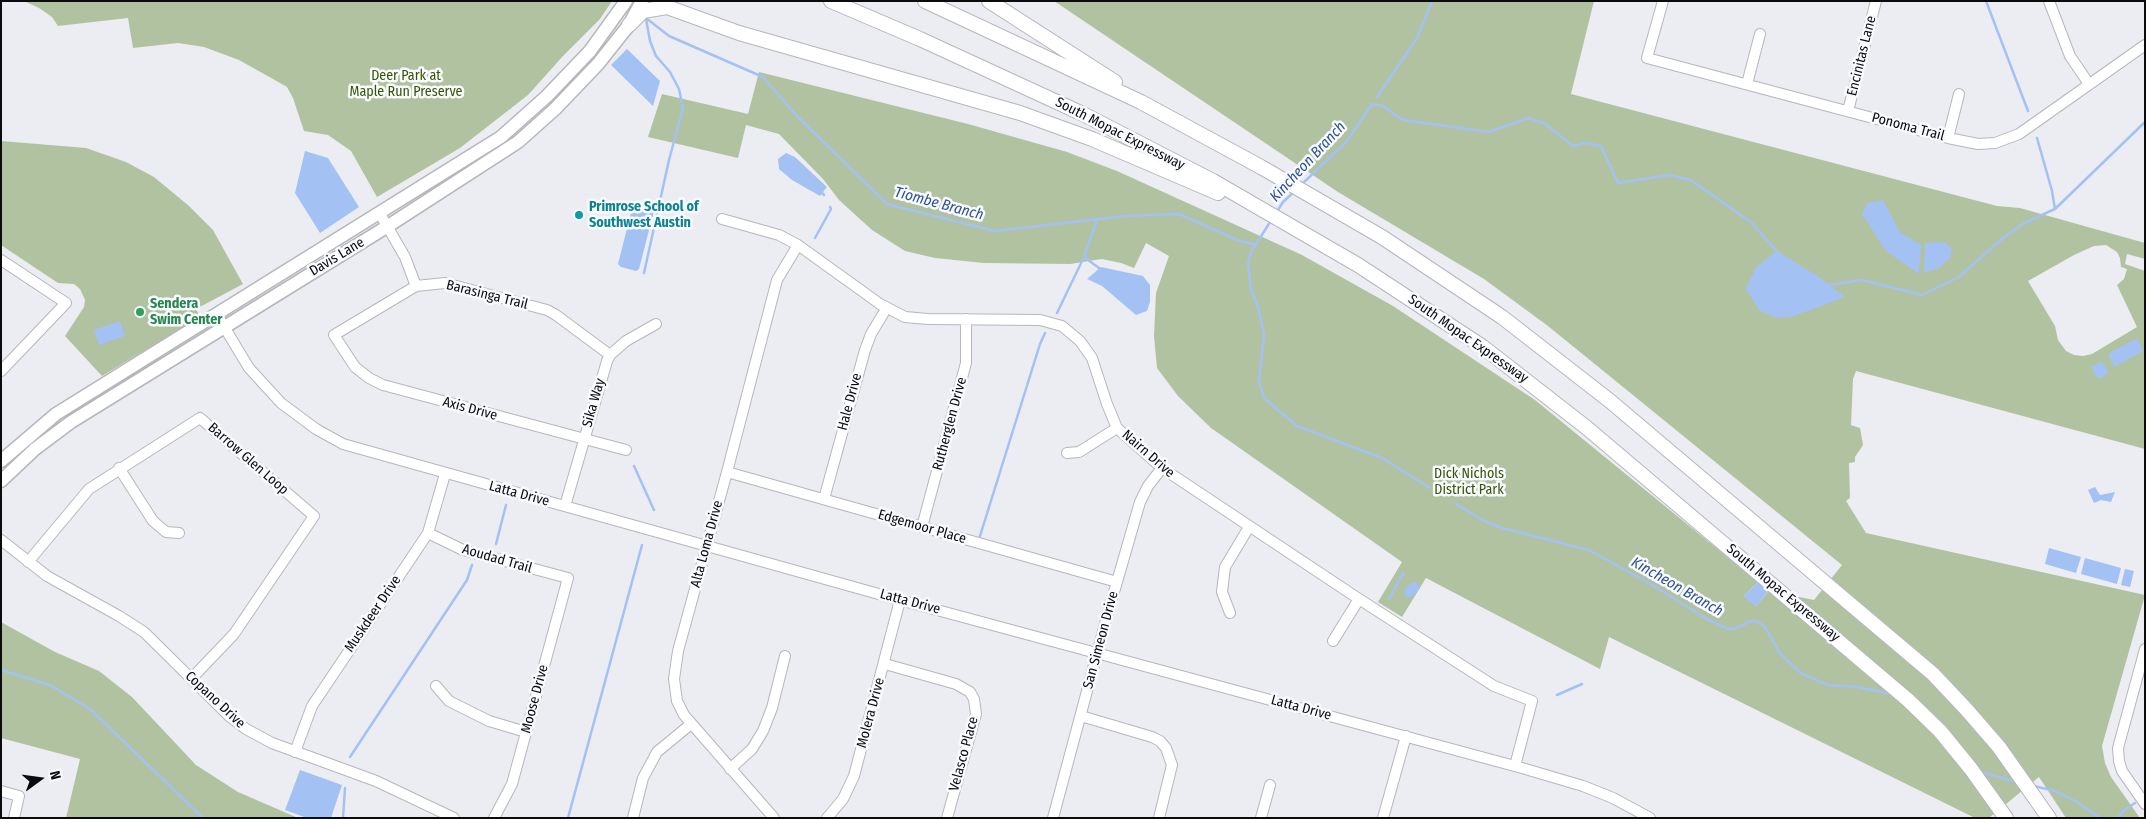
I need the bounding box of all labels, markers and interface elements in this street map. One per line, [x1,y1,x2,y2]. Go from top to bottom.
street label: Encinitas Lane [1844,14,1880,98]
park label: Deer Park at Maple Run Preserve [349,68,463,100]
street label: South Mopac Expressway [1053,94,1187,174]
street label: Ponoma Trail [1870,109,1946,145]
water label: Kincheon Branch [1266,118,1350,206]
water label: Tiombe Branch [893,183,985,225]
place label: Primrose School of Southwest Austin [589,199,699,232]
marker: Primrose School of Southwest Austin [573,209,585,221]
street label: Davis Lane [307,234,367,280]
street label: Barasinga Trail [444,277,530,313]
street label: South Mopac Expressway [1405,291,1531,387]
place label: Sendera Swim Center [150,296,222,328]
marker: Sendera Swim Center [134,306,146,318]
street label: Hale Drive [834,371,866,433]
street label: Rutherglen Drive [929,375,971,473]
street label: Sika Way [579,377,609,429]
street label: Axis Drive [441,394,499,424]
street label: Barrow Glen Loop [204,420,292,498]
street label: Nairn Drive [1118,427,1178,481]
park label: Dick Nichols District Park [1434,466,1504,498]
street label: Latta Drive [487,478,551,510]
street label: Alta Loma Drive [687,499,727,589]
street label: Edgemoor Place [876,506,968,548]
street label: Aoudad Trail [460,541,534,577]
street label: South Mopac Expressway [1723,541,1843,645]
water label: Kincheon Branch [1628,553,1726,621]
street label: Muskdeer Drive [341,572,405,656]
street label: Latta Drive [878,586,942,618]
street label: San Simeon Drive [1080,589,1122,691]
street label: Moose Drive [518,663,552,735]
street label: Copano Drive [181,668,249,732]
street label: Molera Drive [854,676,888,750]
street label: Latta Drive [1269,692,1333,724]
street label: Velasco Place [946,715,982,793]
north arrow [15,754,65,804]
text: N [46,769,64,781]

